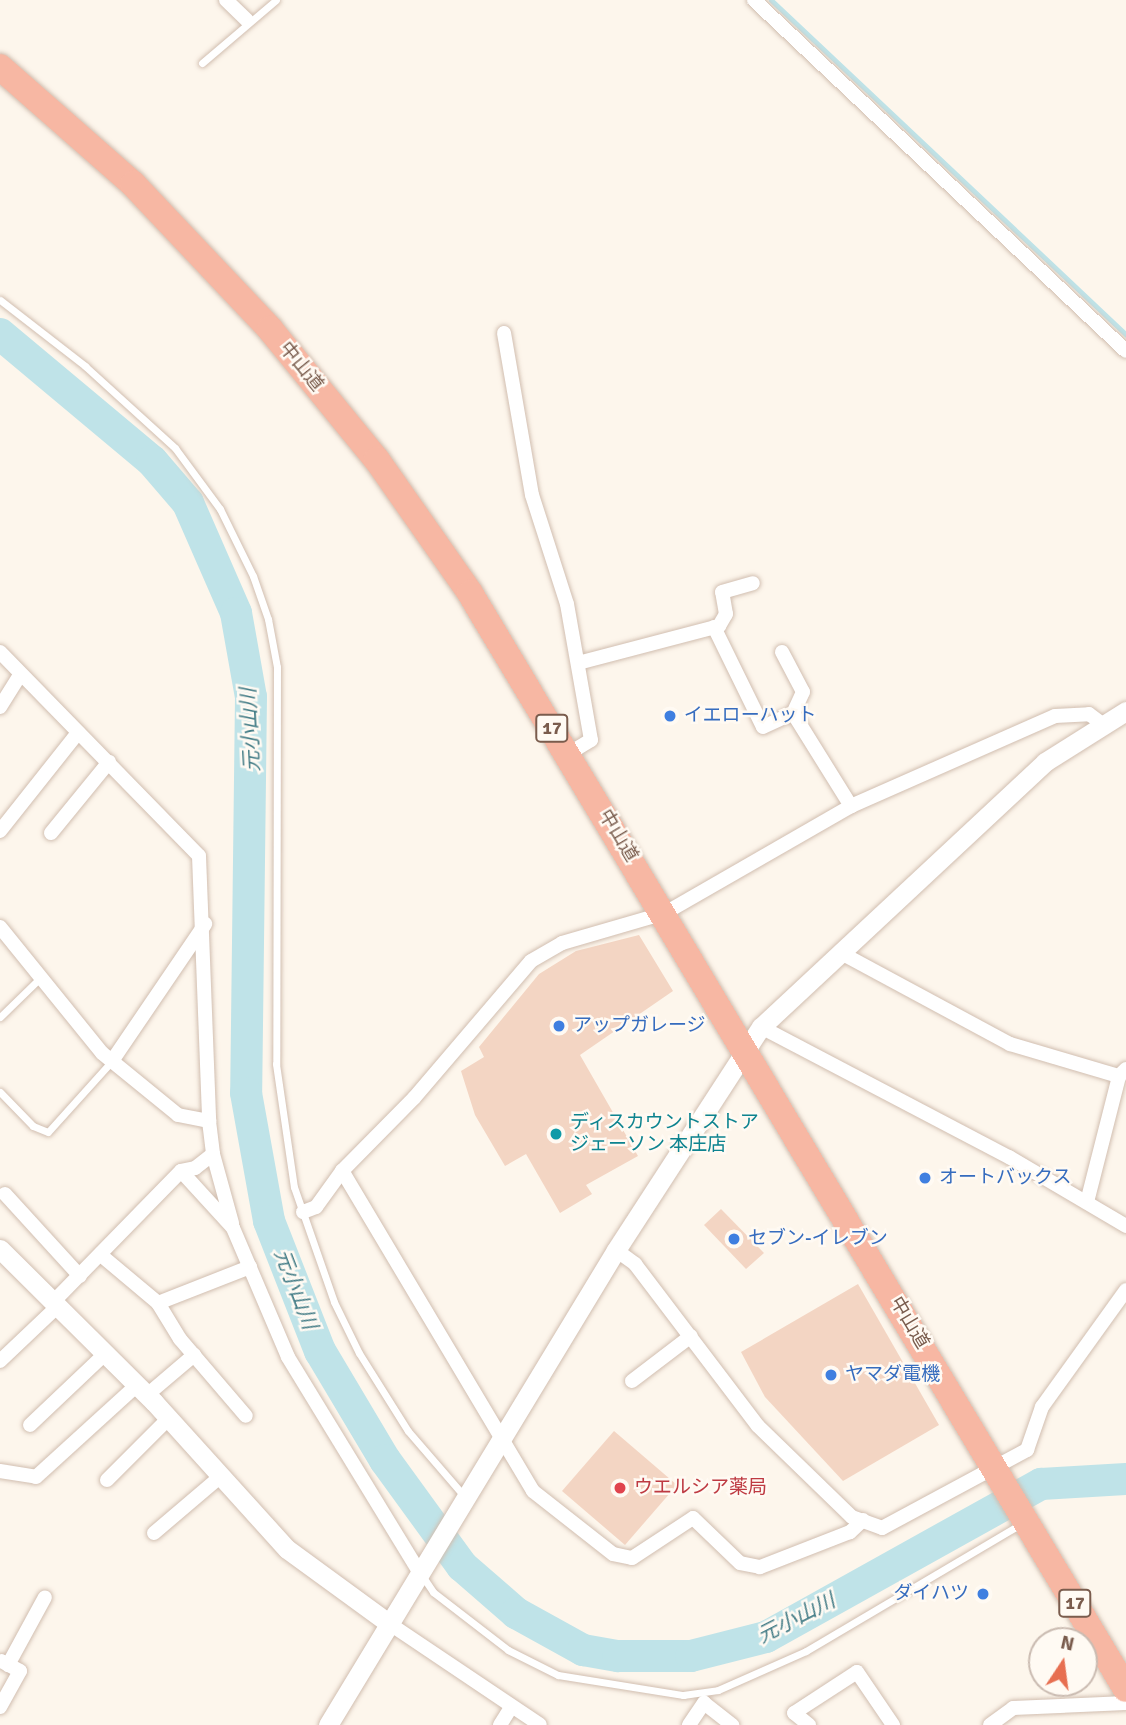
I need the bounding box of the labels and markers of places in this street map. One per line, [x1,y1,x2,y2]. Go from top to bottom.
place label: イエローハット [684,705,817,727]
marker: イエローハット [662,708,678,724]
place label: アップガレージ [573,1015,706,1037]
marker: アップガレージ [551,1018,567,1034]
place label: ディスカウントストア ジェーソン 本庄店 [570,1112,760,1156]
marker: ディスカウントストア ジェーソン 本庄店 [548,1126,564,1142]
place label: オートバックス [939,1167,1072,1189]
marker: オートバックス [917,1170,933,1186]
place label: セブン-イレブン [748,1228,888,1250]
marker: セブン-イレブン [726,1231,742,1247]
place label: ヤマダ電機 [845,1364,940,1386]
marker: ヤマダ電機 [823,1367,839,1383]
place label: ウエルシア薬局 [634,1477,767,1499]
marker: ウエルシア薬局 [612,1480,628,1496]
place label: ダイハツ [893,1583,969,1605]
marker: ダイハツ [975,1586,991,1602]

